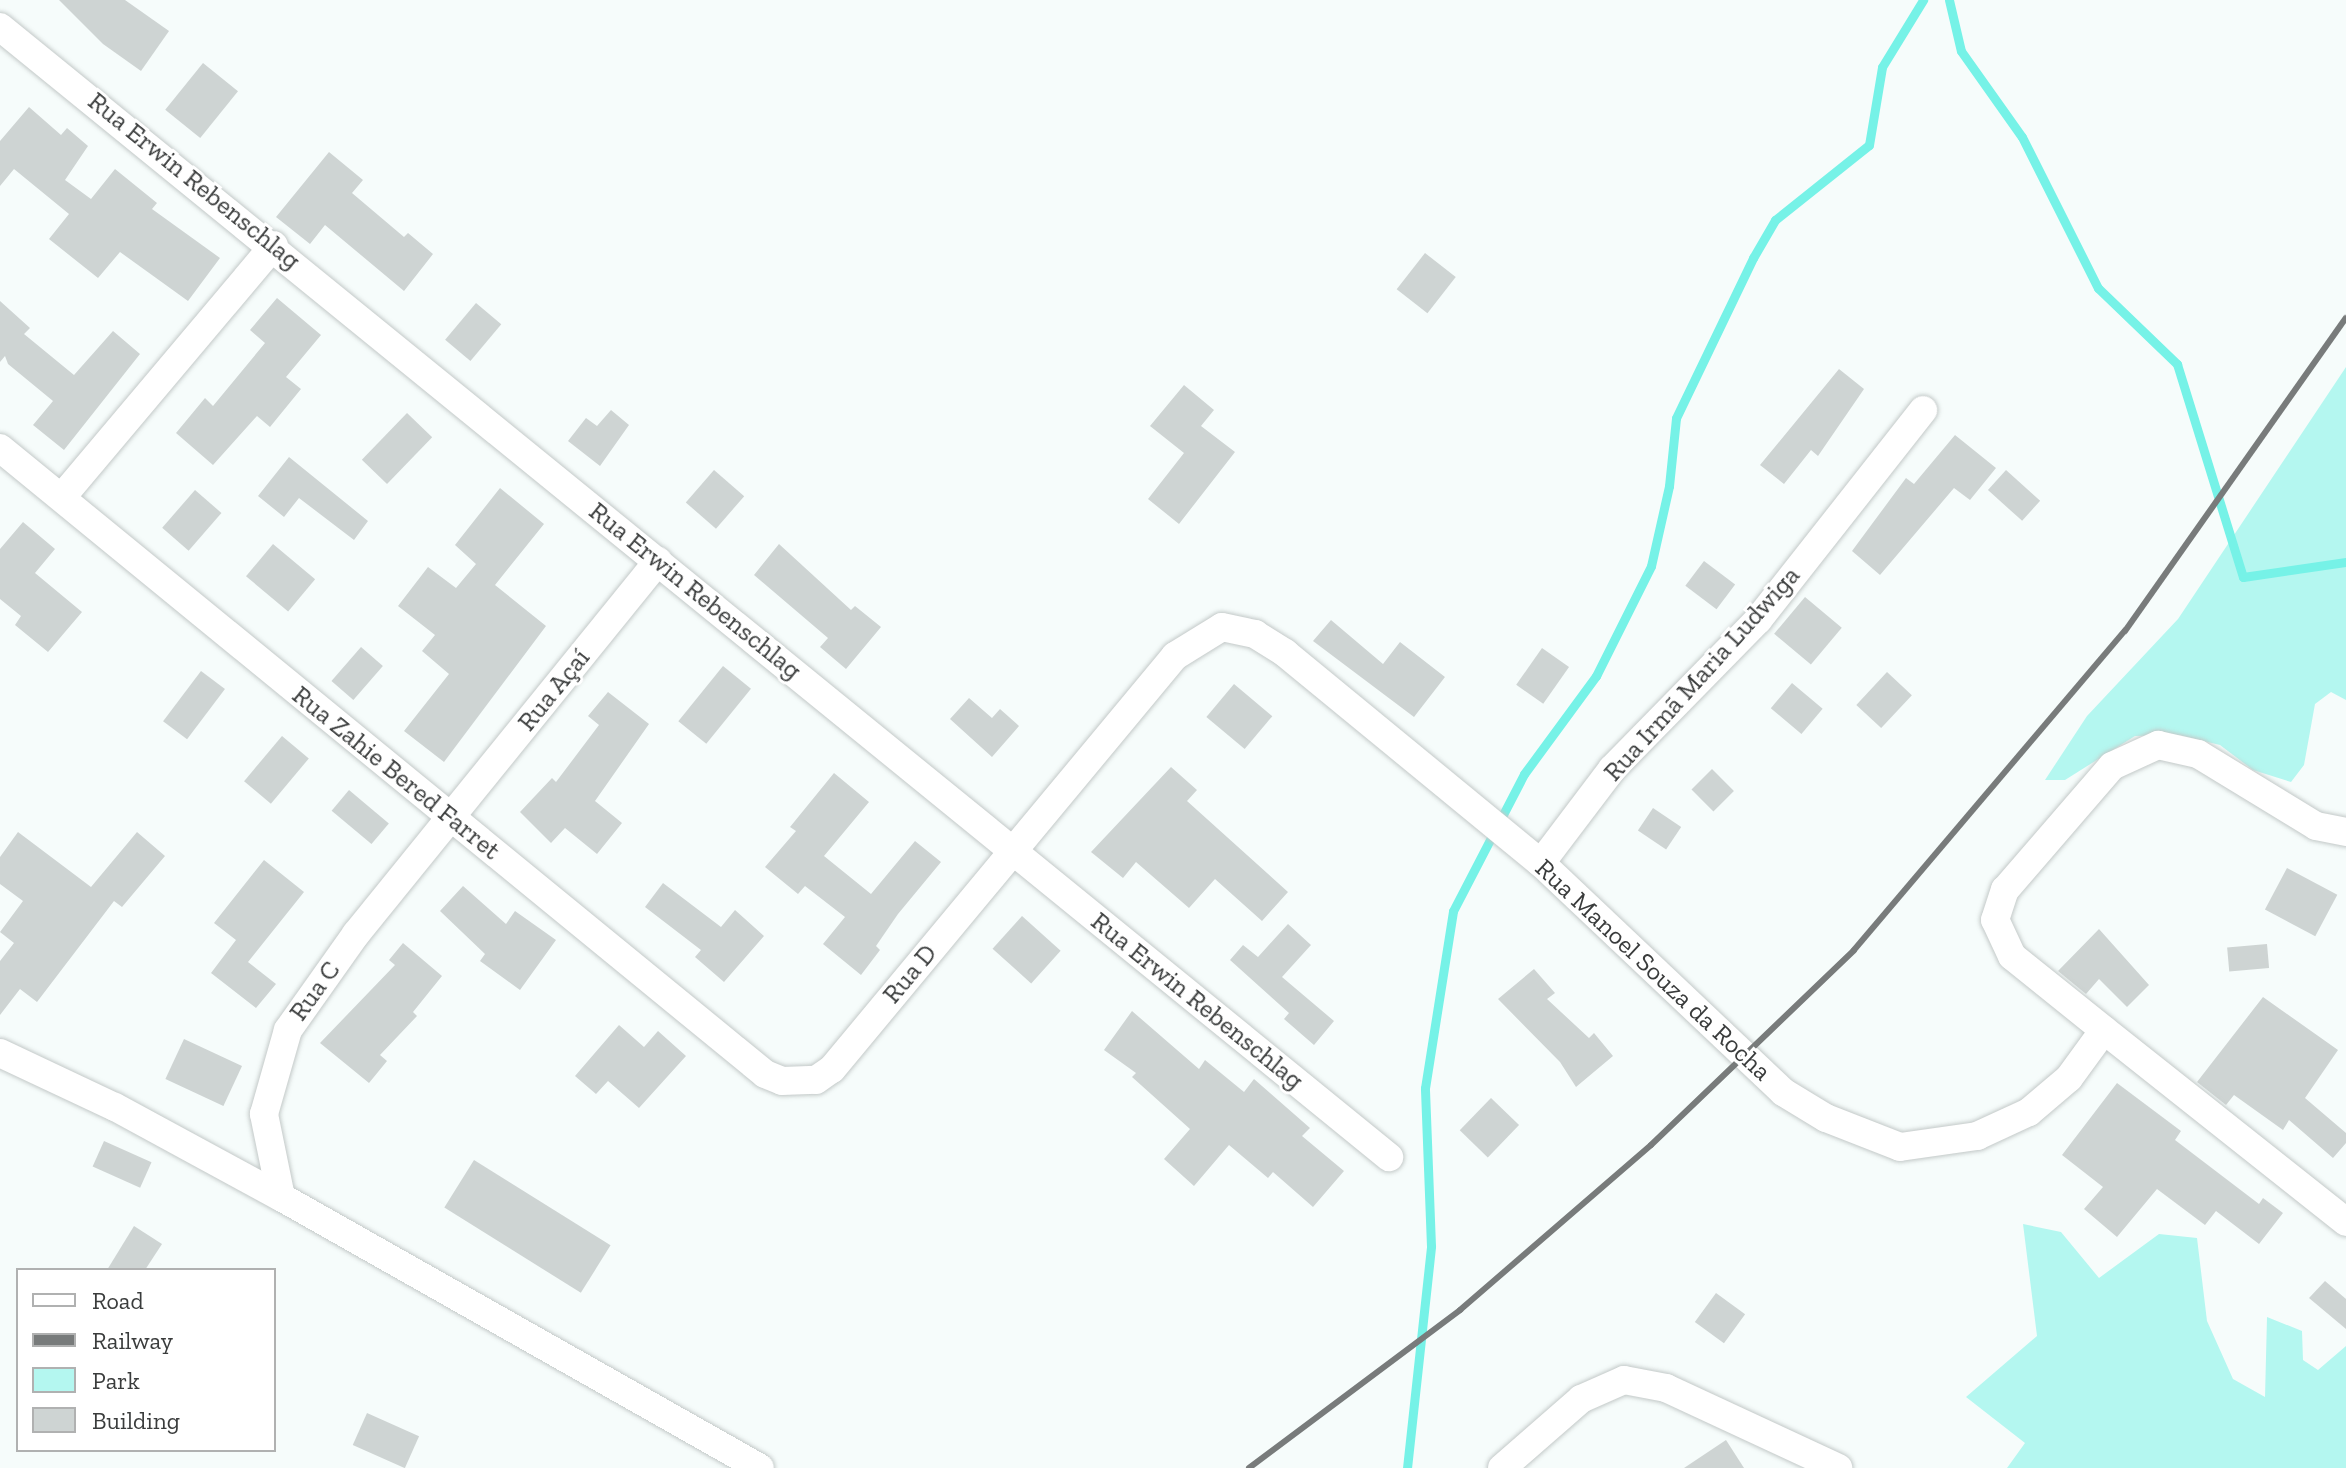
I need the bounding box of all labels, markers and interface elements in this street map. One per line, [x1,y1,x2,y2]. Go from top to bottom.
street label: Rua Erwin Rebenschlag [82,86,306,276]
street label: Rua Erwin Rebenschlag [583,496,807,686]
street label: Rua Irmã Maria Ludwiga [1597,560,1807,788]
street label: Rua Açaí [511,642,597,738]
street label: Rua Zahie Bered Farret [286,680,506,866]
street label: Rua Manoel Souza da Rocha [1529,853,1777,1087]
street label: Rua Erwin Rebenschlag [1085,906,1309,1096]
street label: Rua D [876,938,944,1010]
street label: Rua C [283,955,347,1027]
legend [16,1268,276,1452]
text: Road [92,1286,144,1315]
text: Railway [92,1326,173,1355]
text: Park [92,1366,140,1395]
text: Building [92,1406,180,1435]

